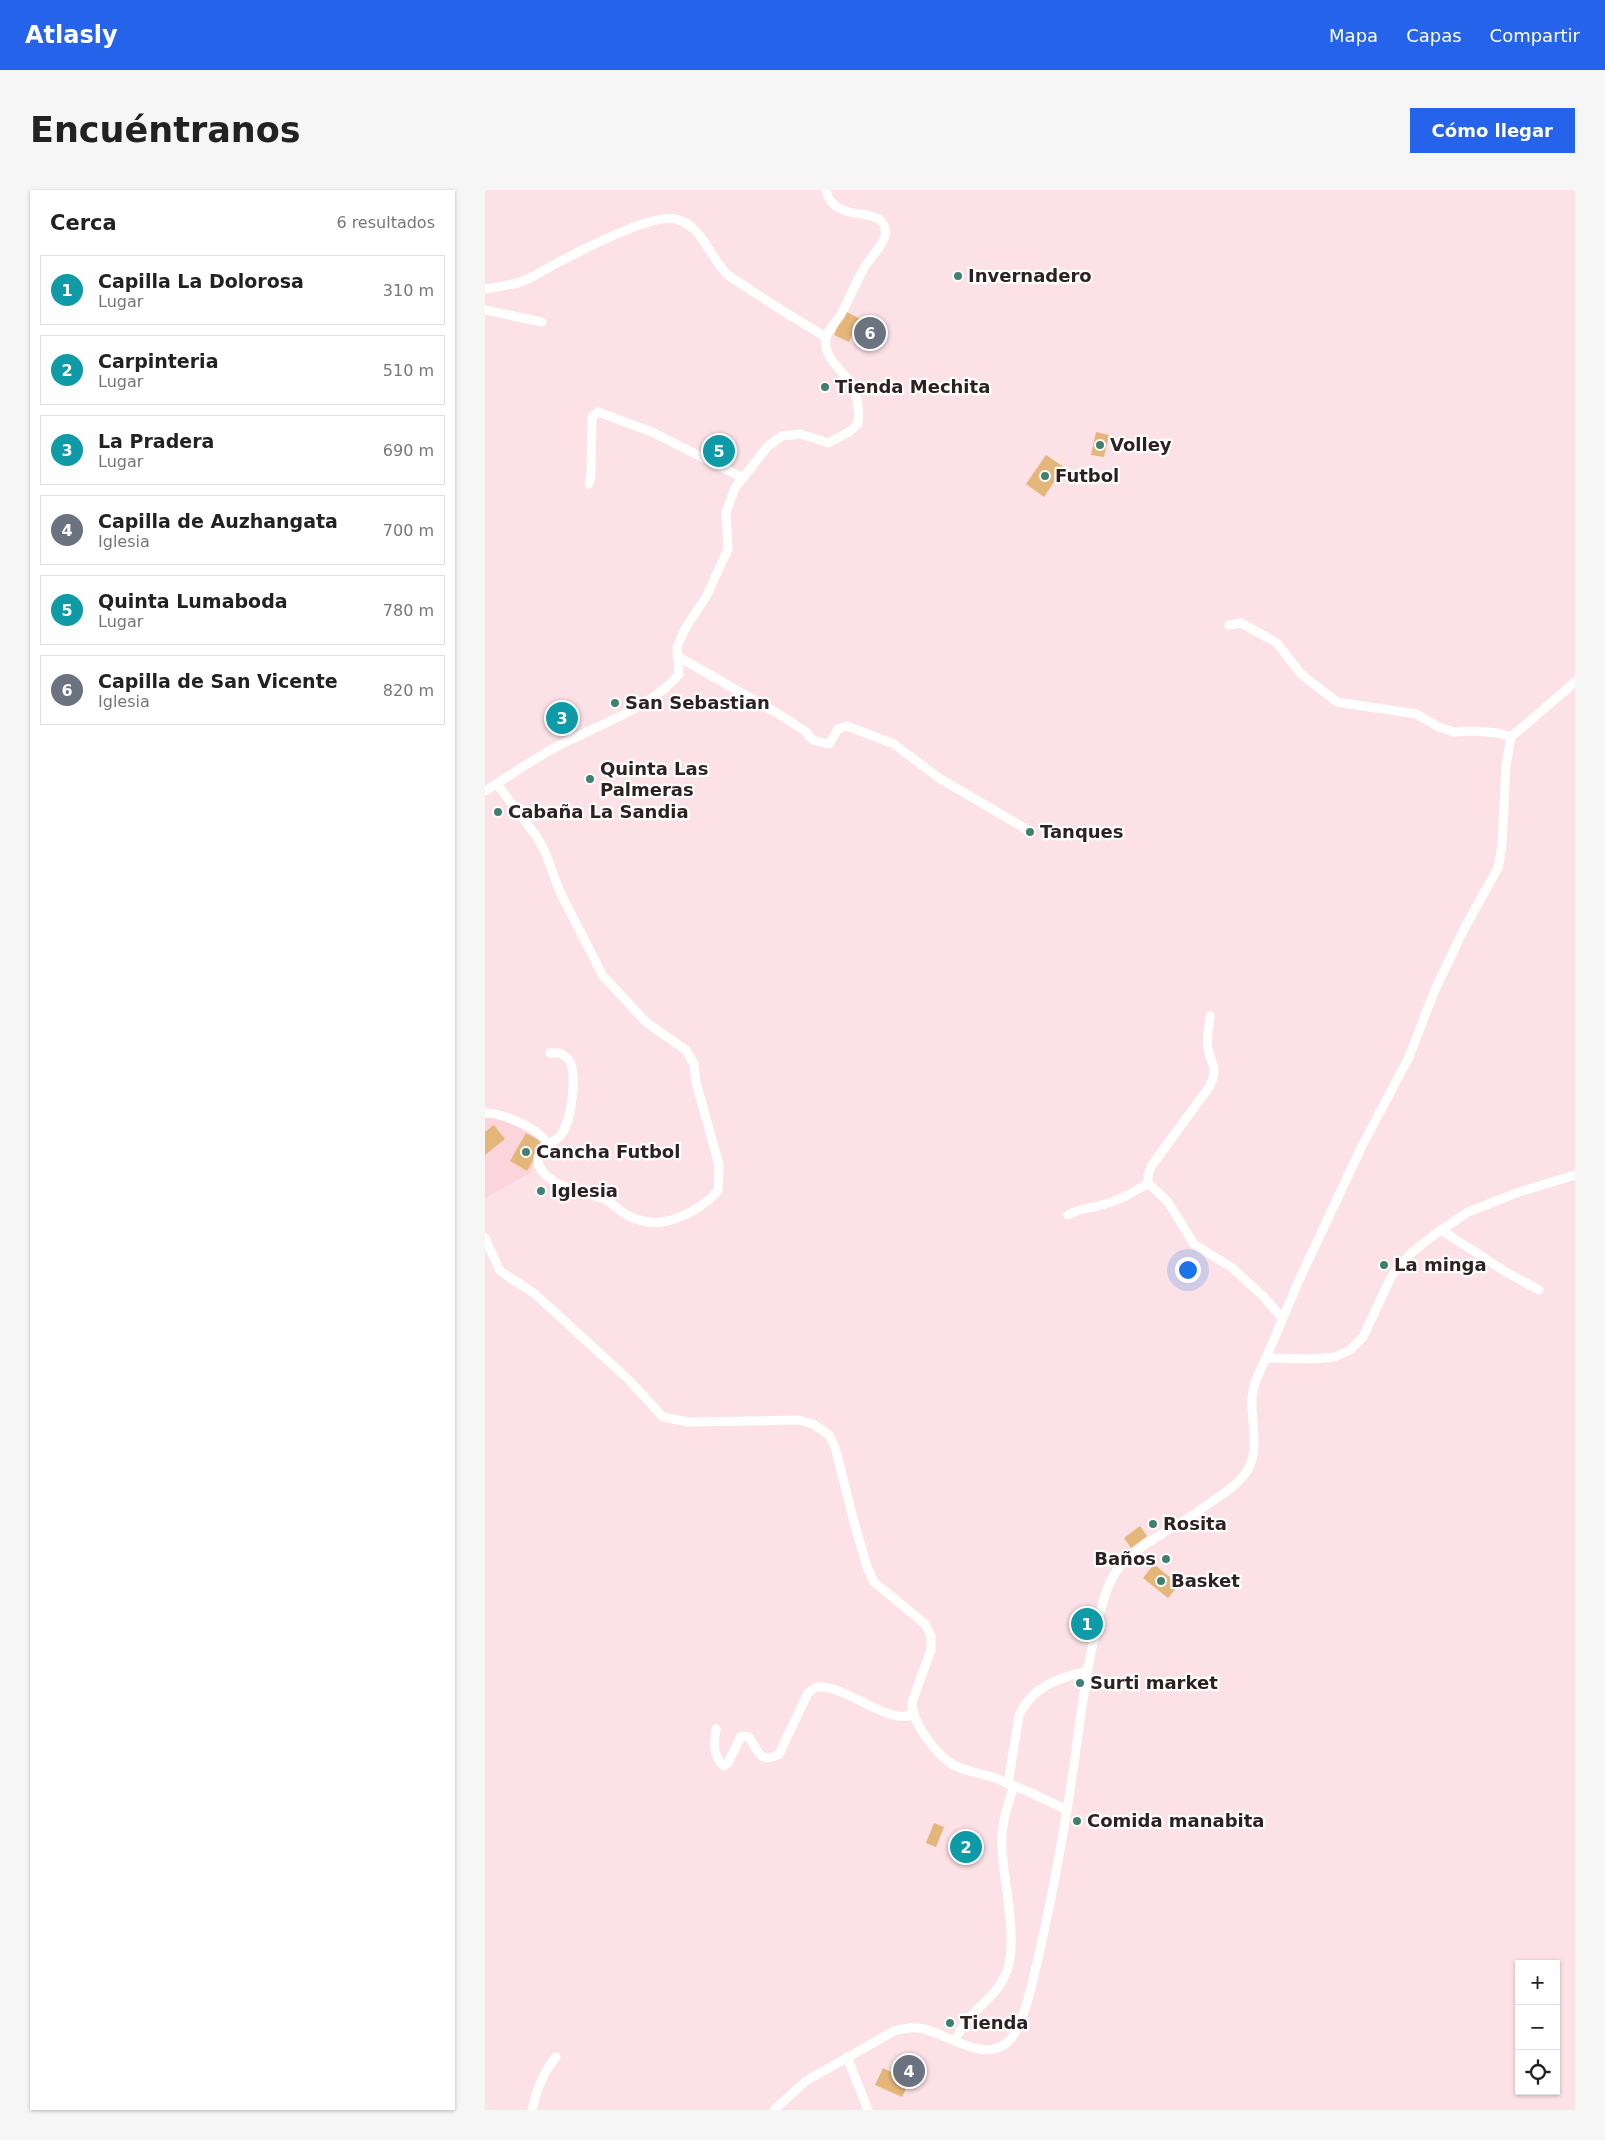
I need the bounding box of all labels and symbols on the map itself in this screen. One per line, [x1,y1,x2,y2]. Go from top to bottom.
place label: Invernadero [968,265,1092,286]
marker: Invernadero [952,270,964,282]
pin: 6 [854,314,886,352]
place label: Tienda Mechita [835,376,990,397]
marker: Tienda Mechita [819,381,831,393]
pin: 5 [703,432,735,470]
place label: Volley [1110,434,1172,455]
marker: Volley [1094,439,1106,451]
place label: Futbol [1055,465,1119,486]
marker: Futbol [1039,470,1051,482]
place label: San Sebastian [625,692,770,713]
marker: San Sebastian [609,697,621,709]
pin: 3 [546,699,578,737]
place label: Quinta Las Palmeras [600,758,708,800]
marker: Quinta Las Palmeras [584,773,596,785]
place label: Cabaña La Sandia [508,801,689,822]
marker: Cabaña La Sandia [492,806,504,818]
place label: Tanques [1040,821,1124,842]
marker: Tanques [1024,826,1036,838]
place label: Cancha Futbol [536,1141,680,1162]
marker: Cancha Futbol [520,1146,532,1158]
place label: Iglesia [551,1180,618,1201]
marker: Iglesia [535,1185,547,1197]
place label: La minga [1394,1254,1487,1275]
your location [1175,1257,1201,1283]
marker: La minga [1378,1259,1390,1271]
place label: Rosita [1163,1513,1227,1534]
marker: Rosita [1147,1518,1159,1530]
place label: Baños [1094,1548,1156,1569]
marker: Baños [1160,1553,1172,1565]
place label: Basket [1171,1570,1240,1591]
marker: Basket [1155,1575,1167,1587]
pin: 1 [1071,1605,1103,1643]
place label: Surti market [1090,1672,1218,1693]
marker: Surti market [1074,1677,1086,1689]
place label: Comida manabita [1087,1810,1264,1831]
marker: Comida manabita [1071,1815,1083,1827]
pin: 2 [950,1828,982,1866]
place label: Tienda [960,2012,1029,2033]
marker: Tienda [944,2017,956,2029]
pin: 4 [893,2052,925,2090]

